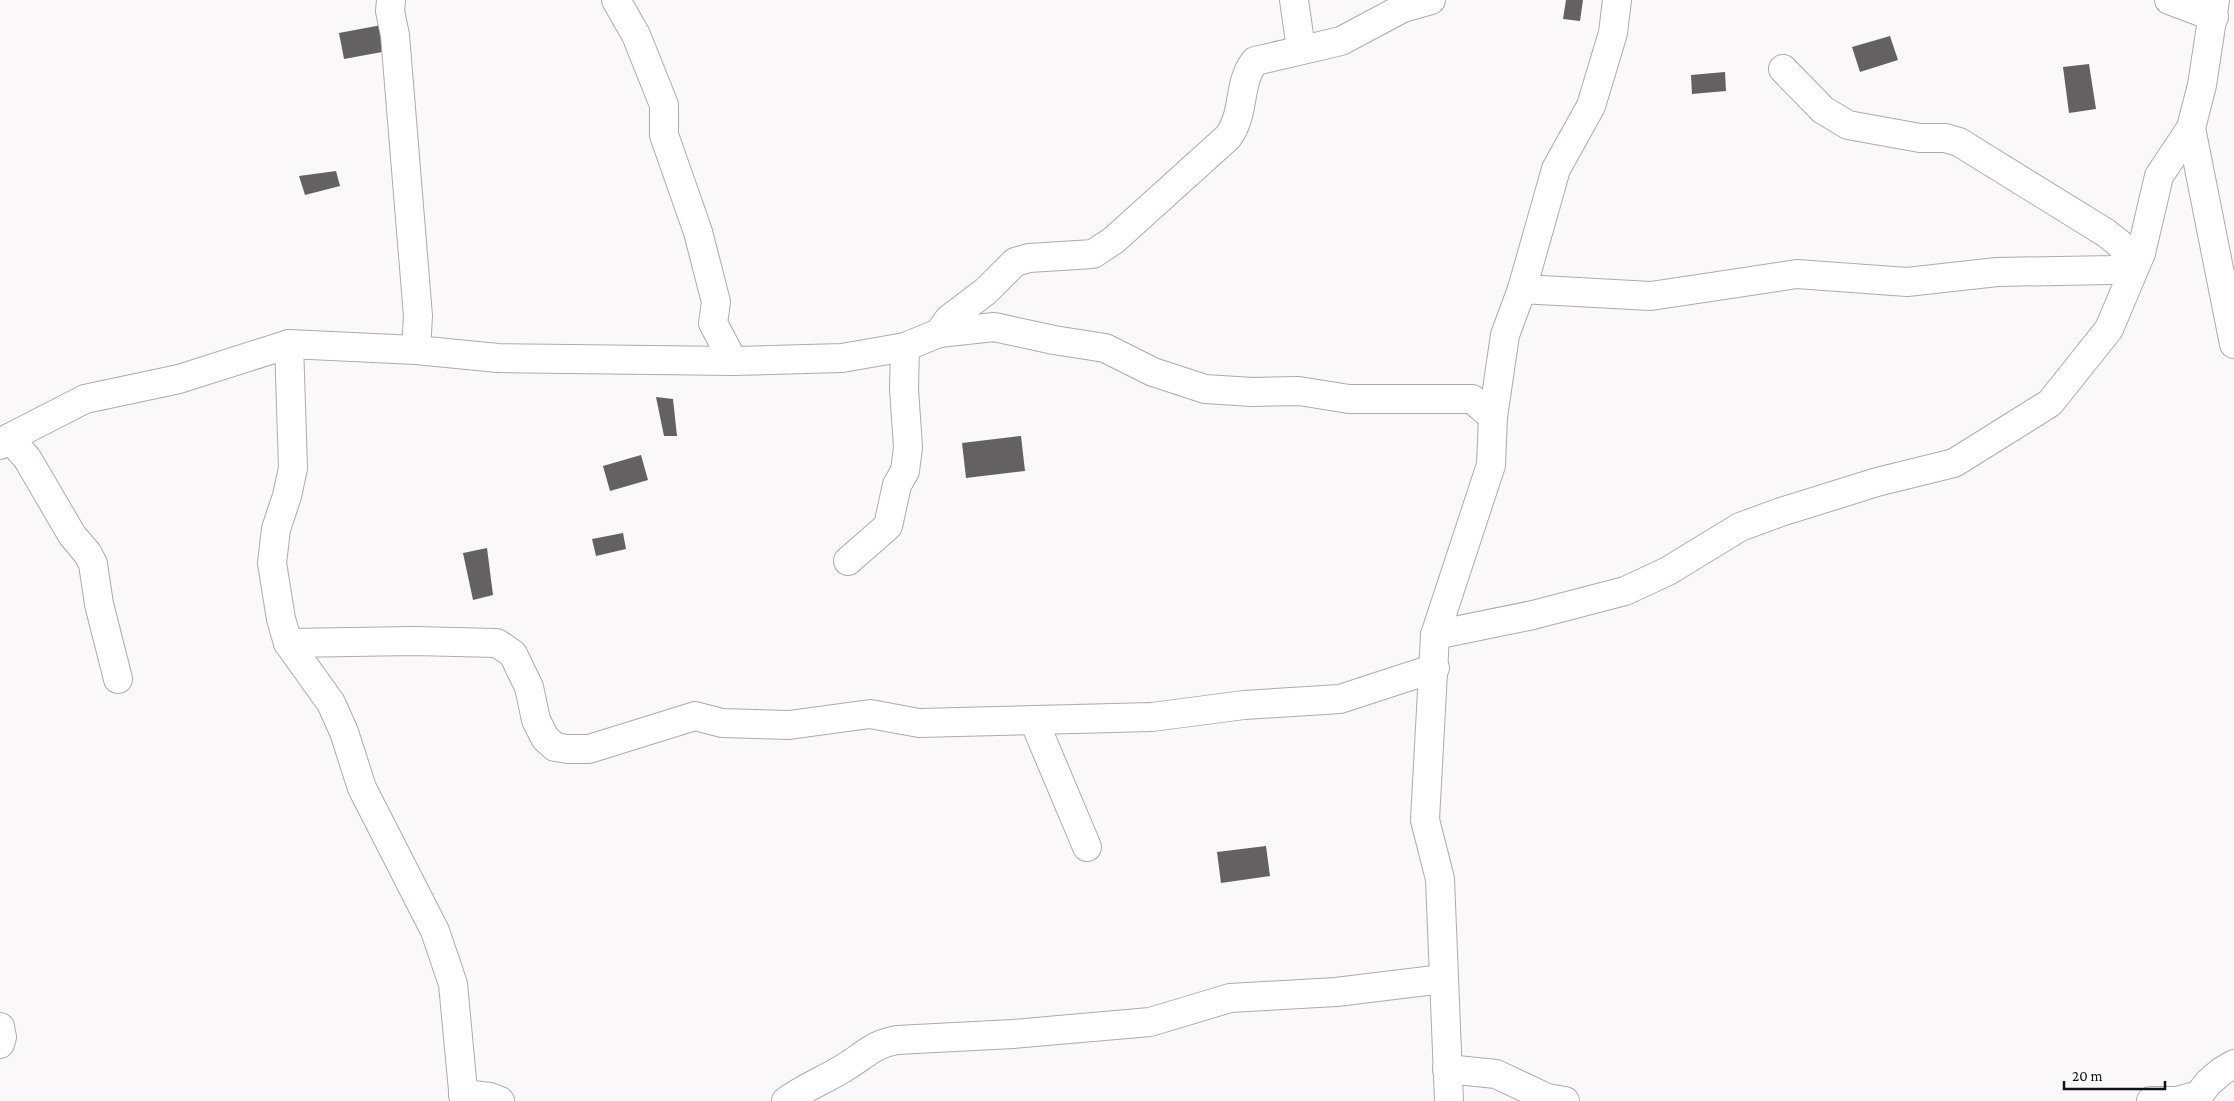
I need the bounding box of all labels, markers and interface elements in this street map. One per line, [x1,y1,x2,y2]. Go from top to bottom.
scale bar [2064,1058,2165,1090]
text: 20 m [2072,1068,2103,1084]

